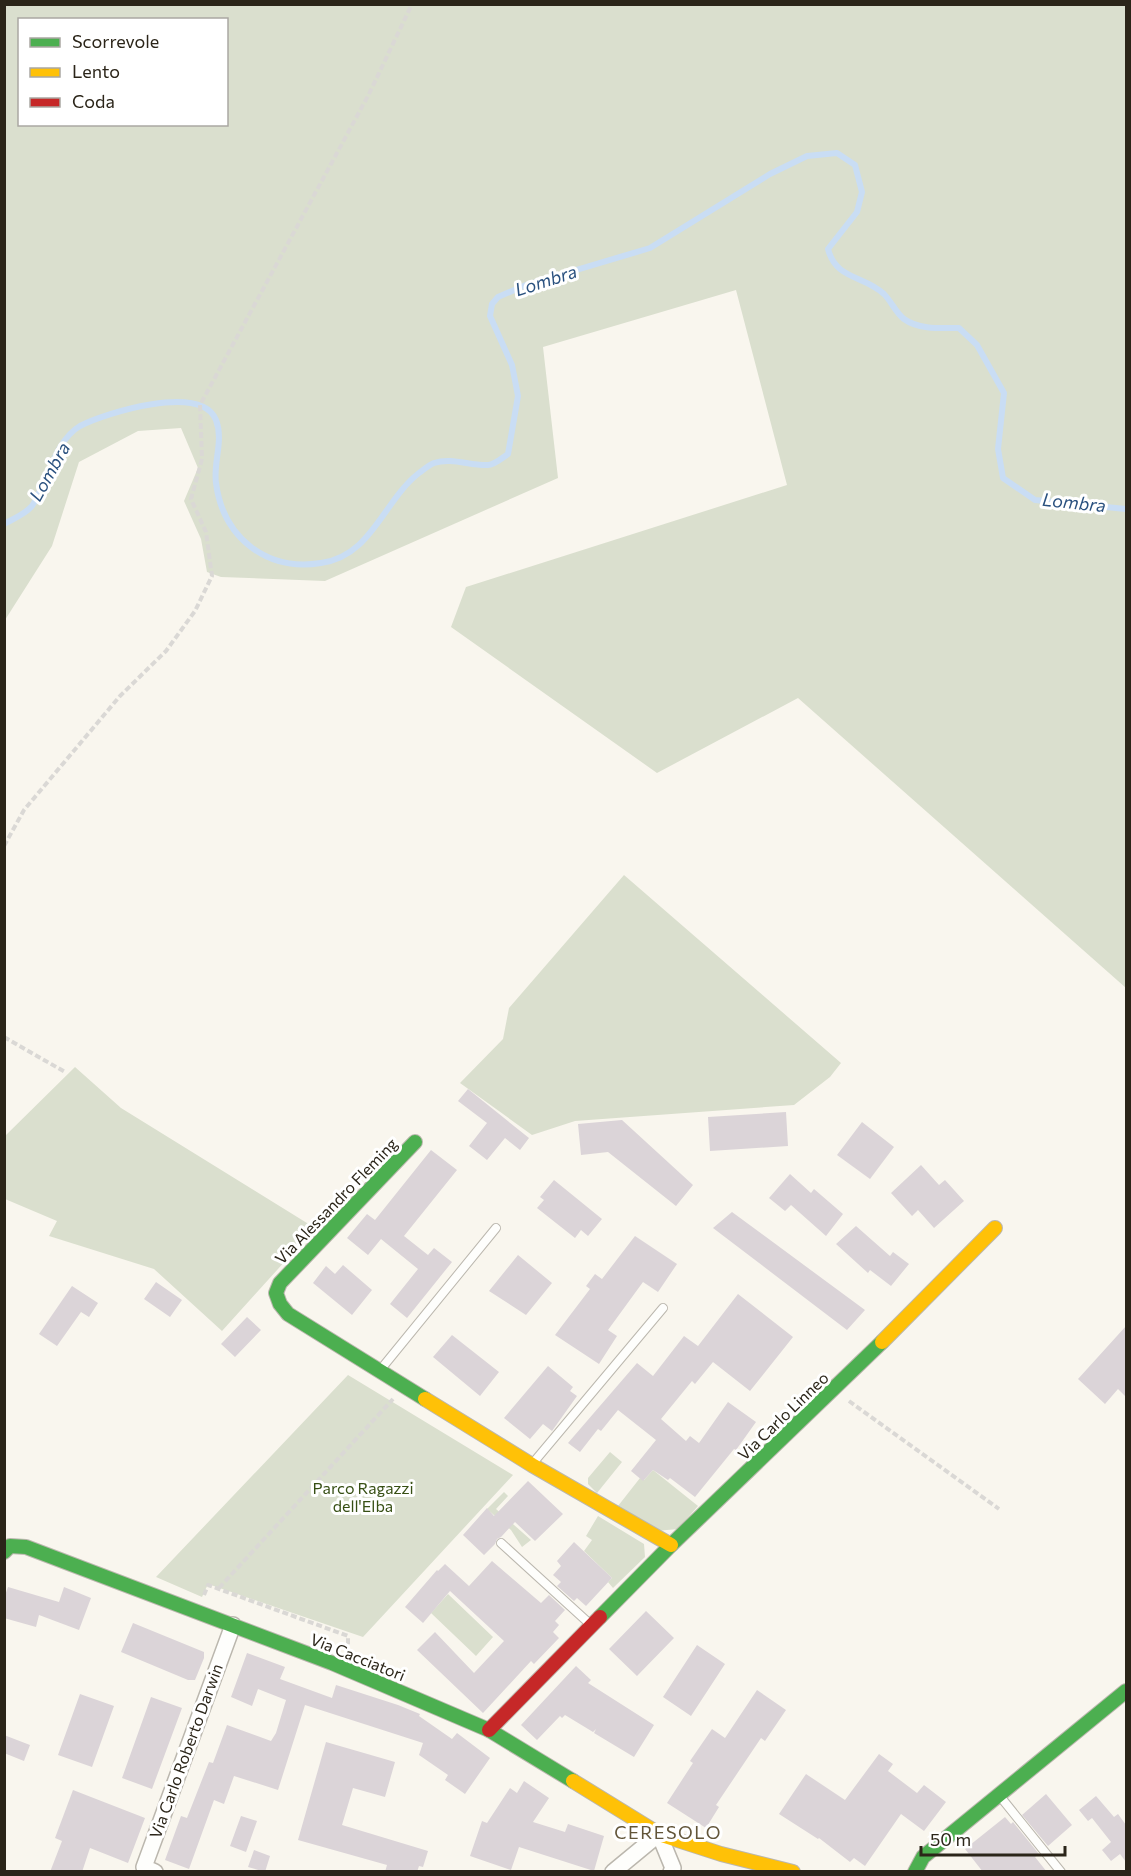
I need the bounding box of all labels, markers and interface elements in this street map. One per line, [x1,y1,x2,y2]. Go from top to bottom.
legend [18,18,228,126]
text: Scorrevole [72,30,159,52]
text: Lento [72,60,120,82]
text: Coda [72,90,115,112]
water label: Lombra [512,260,579,300]
water label: Lombra [24,438,74,505]
water label: Lombra [1041,488,1107,516]
street label: Via Alessandro Fleming [271,1133,401,1268]
street label: Via Carlo Linneo [733,1368,832,1464]
park label: Parco Ragazzi dell'Elba [312,1478,414,1515]
street label: Via Cacciatori [308,1629,408,1684]
street label: Via Carlo Roberto Darwin [145,1661,226,1841]
scale bar [921,1819,1065,1857]
district label: CERESOLO [614,1821,722,1843]
text: 50 m [930,1828,971,1850]

